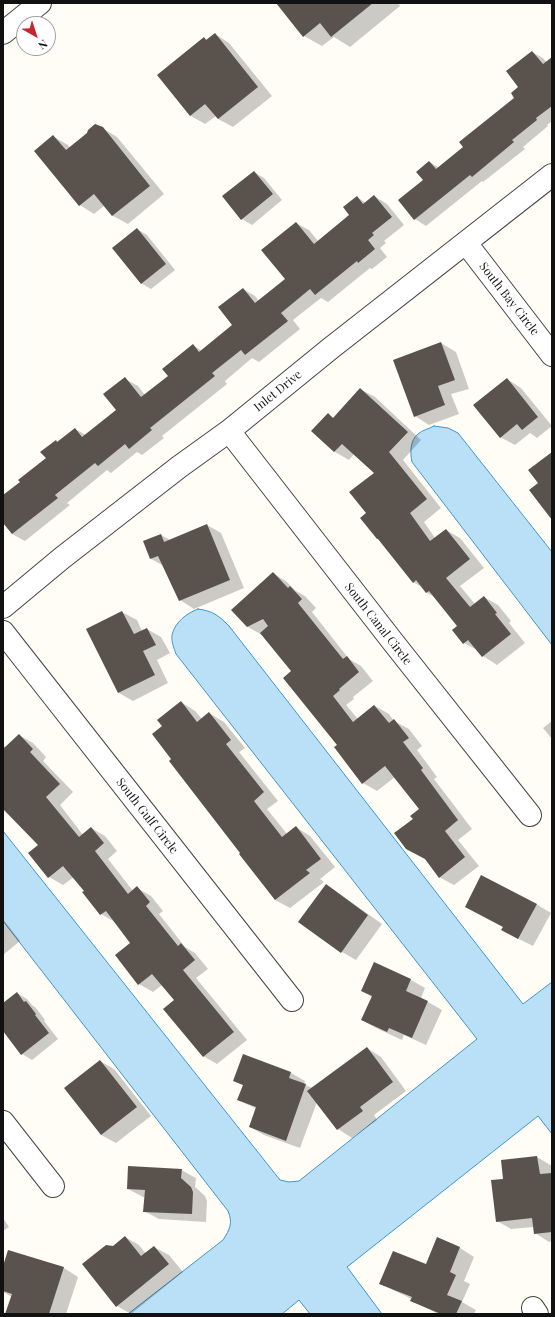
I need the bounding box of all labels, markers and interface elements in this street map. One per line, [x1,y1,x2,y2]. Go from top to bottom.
north arrow [16,16,56,56]
text: N [35,37,51,53]
street label: South Bay Circle [476,260,542,338]
street label: Inlet Drive [251,367,305,415]
street label: South Canal Circle [341,580,415,668]
street label: South Gulf Circle [113,775,181,857]

